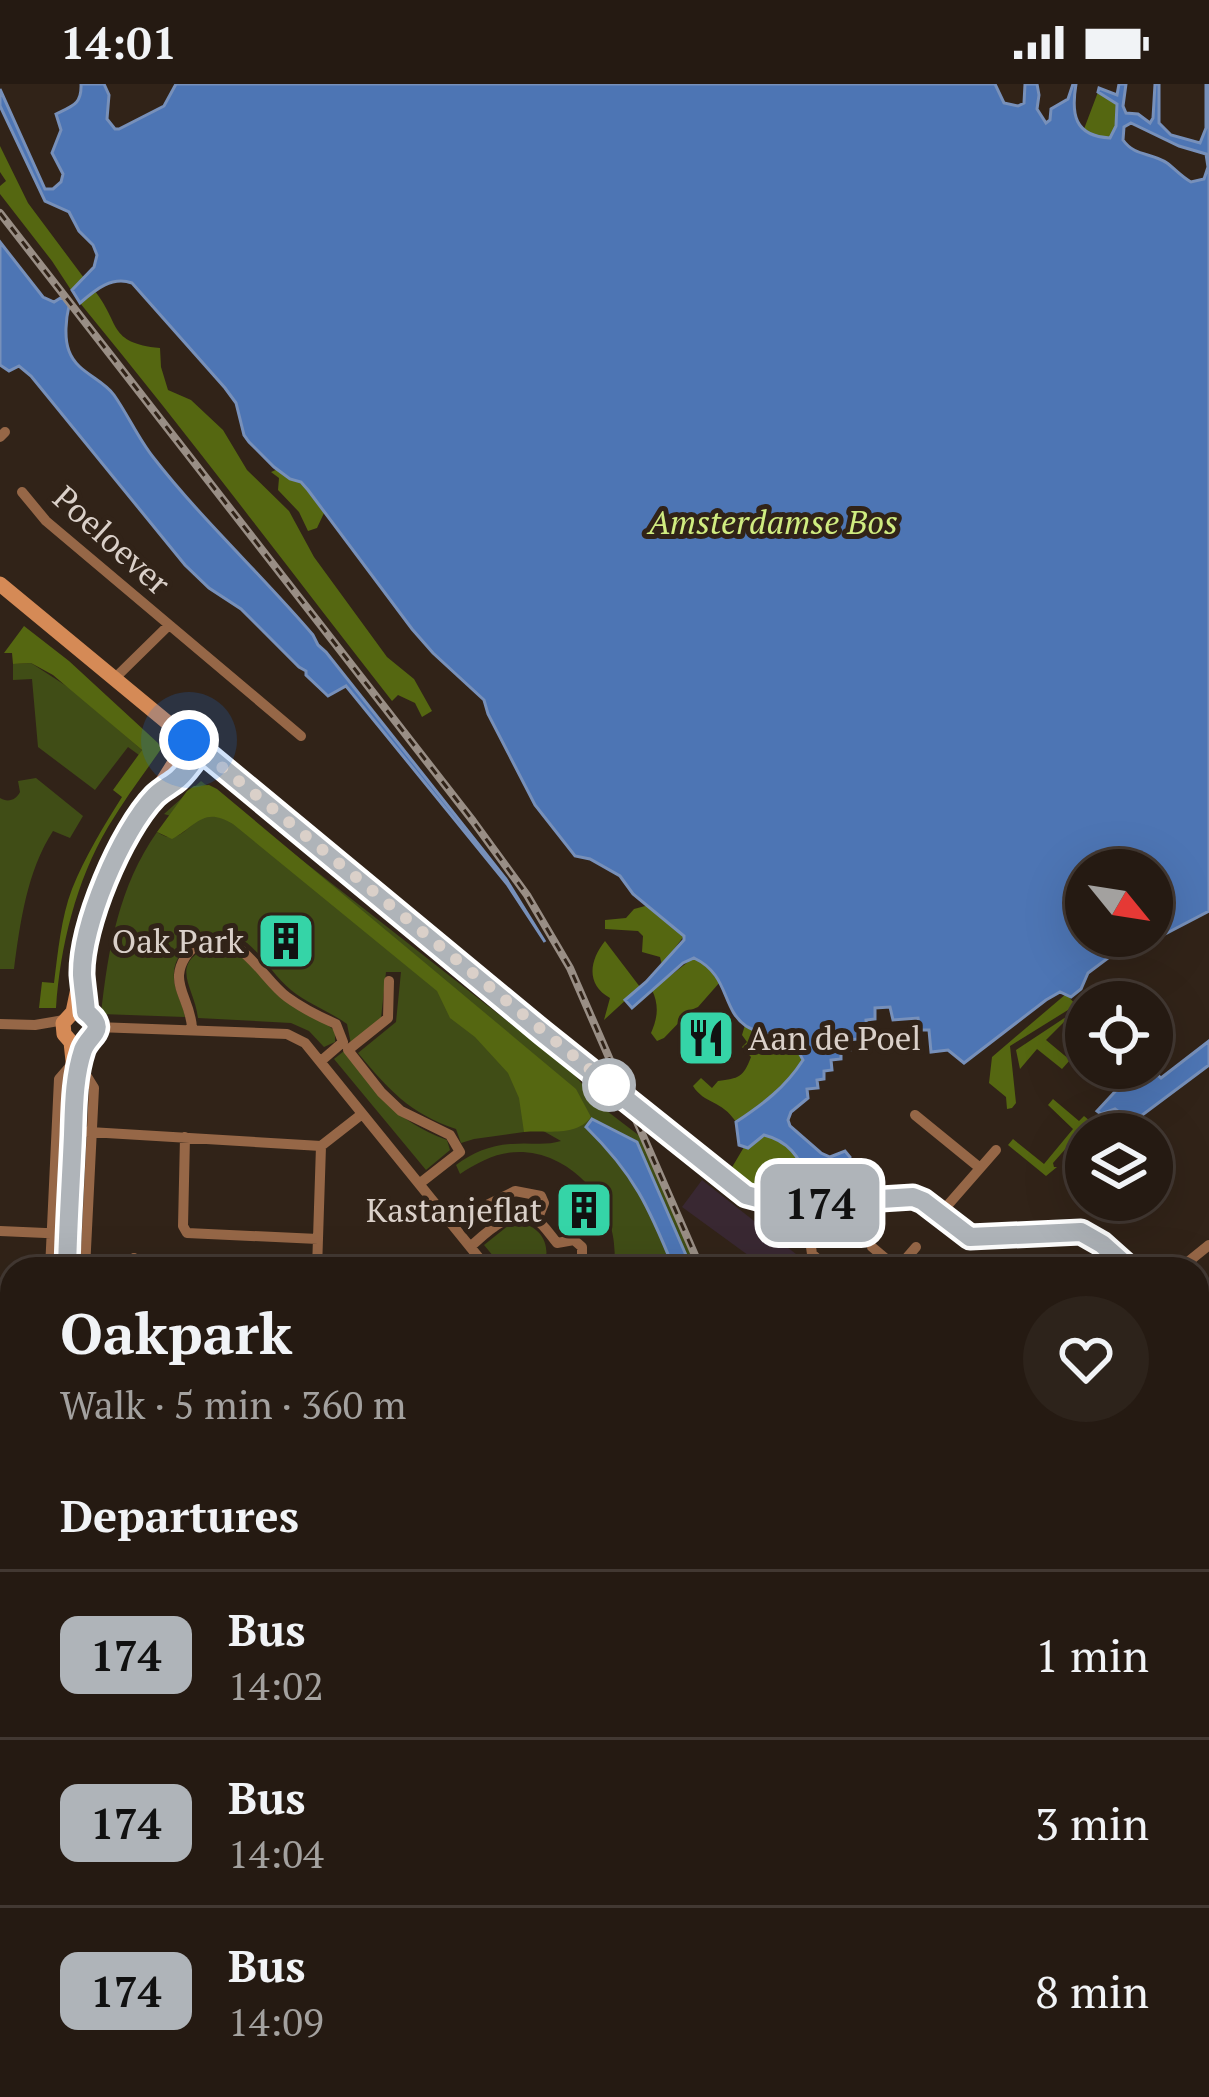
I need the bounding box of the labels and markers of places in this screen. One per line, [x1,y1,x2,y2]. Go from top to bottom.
building icon: Oak Park [255,910,317,972]
place label: Oak Park [112,919,245,962]
restaurant icon: Aan de Poel [675,1007,737,1069]
place label: Aan de Poel [748,1016,921,1059]
unlabelled marker [584,1060,634,1110]
building icon: Kastanjeflat [553,1179,615,1241]
place label: Kastanjeflat [366,1188,542,1231]

